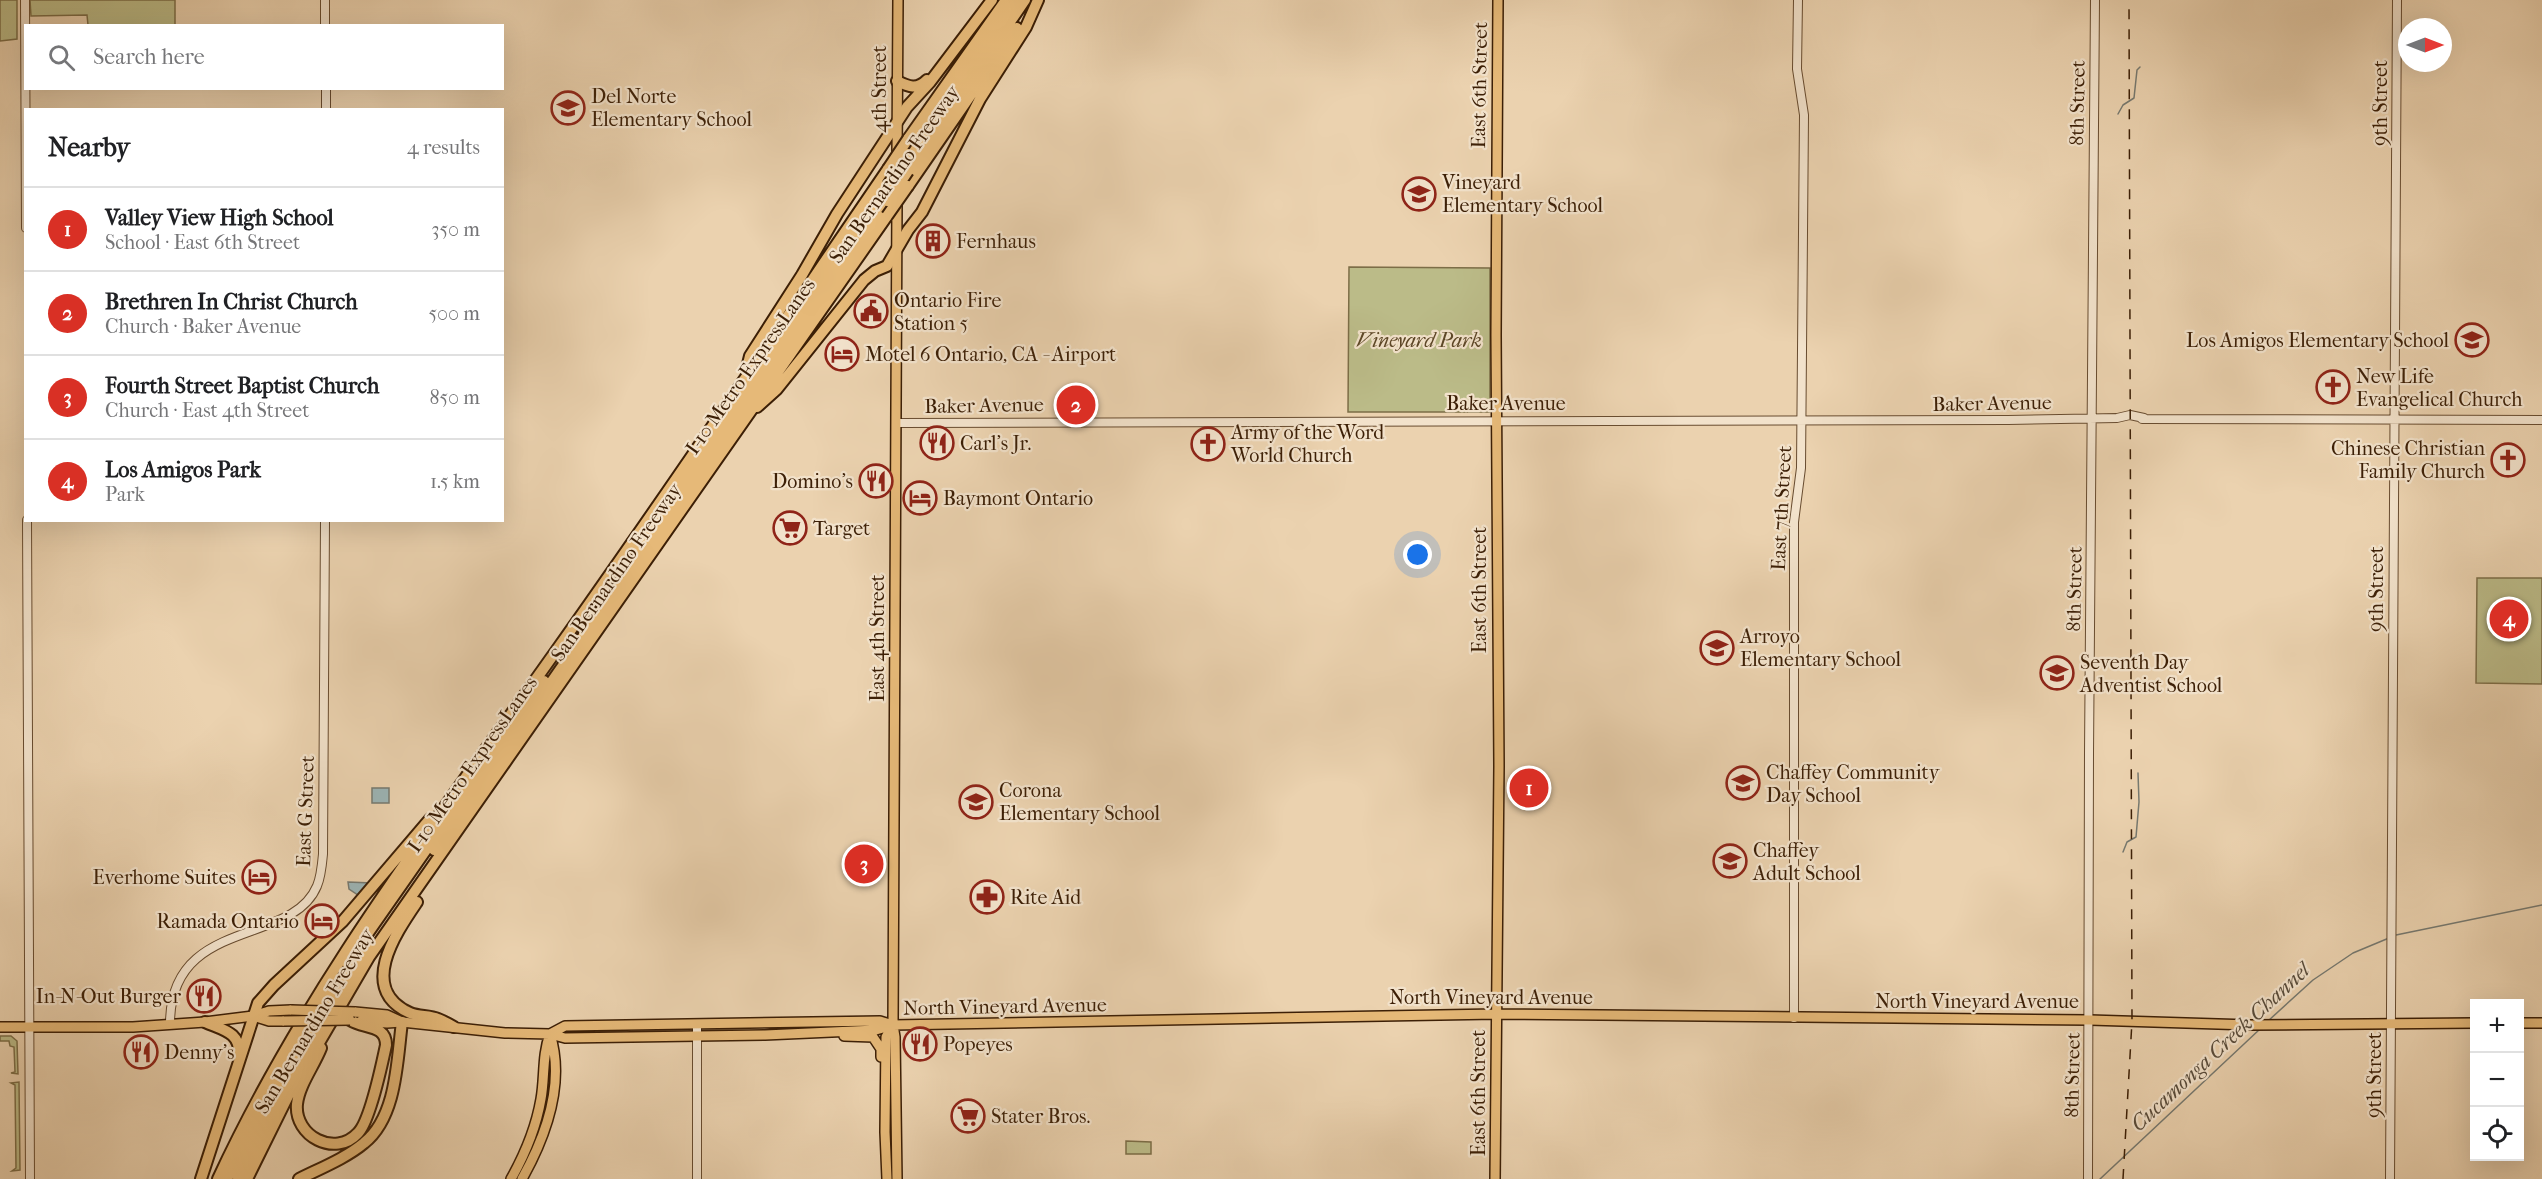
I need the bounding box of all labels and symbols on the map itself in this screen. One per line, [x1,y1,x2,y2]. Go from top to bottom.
north arrow [2398,18,2452,72]
street label: East 6th Street [1467,22,1492,148]
street label: 4th Street [868,45,891,133]
street label: 8th Street [2065,60,2090,146]
street label: 9th Street [2369,60,2392,146]
street label: San Bernardino Freeway [824,80,965,268]
place label: Del Norte Elementary School [591,85,753,131]
school or university icon: Del Norte Elementary School [550,90,586,126]
place label: Vineyard Elementary School [1441,171,1604,217]
school or university icon: Vineyard Elementary School [1401,176,1437,212]
building icon: Fernhaus [915,223,951,259]
place label: Fernhaus [956,230,1036,253]
street label: I-10 Metro ExpressLanes [681,274,820,459]
place label: Ontario Fire Station 5 [894,289,1001,335]
public building icon: Ontario Fire Station 5 [853,293,889,329]
school or university icon: Los Amigos Elementary School [2454,322,2490,358]
park label: Vineyard Park [1356,329,1482,352]
place label: Los Amigos Elementary School [2186,329,2449,352]
hotel icon: Motel 6 Ontario, CA - Airport [824,336,860,372]
place label: Motel 6 Ontario, CA - Airport [865,343,1116,366]
place label: New Life Evangelical Church [2356,365,2523,411]
church icon: New Life Evangelical Church [2315,369,2351,405]
pin: 2 [1056,382,1096,428]
street label: Baker Avenue [1932,391,2052,416]
street label: Baker Avenue [1446,392,1566,415]
street label: Baker Avenue [924,393,1044,418]
place label: Army of the Word World Church [1230,421,1385,467]
restaurant icon: Carl's Jr. [919,425,955,461]
church icon: Army of the Word World Church [1190,426,1226,462]
place label: Carl's Jr. [960,432,1031,455]
place label: Chinese Christian Family Church [2331,437,2486,483]
church icon: Chinese Christian Family Church [2490,442,2526,478]
street label: East 7th Street [1767,445,1796,571]
restaurant icon: Domino's [858,463,894,499]
place label: Domino's [772,470,853,493]
street label: San Bernardino Freeway [546,478,687,666]
hotel icon: Baymont Ontario [902,480,938,516]
place label: Baymont Ontario [943,487,1093,510]
supermarket icon: Target [772,510,808,546]
place label: Target [813,517,870,540]
street label: East 6th Street [1468,527,1491,653]
your location [1403,540,1432,569]
street label: 8th Street [2062,546,2087,632]
street label: 9th Street [2365,546,2388,632]
street label: East 4th Street [866,574,889,702]
pin: 4 [2490,596,2528,642]
place label: Arroyo Elementary School [1739,625,1902,671]
school or university icon: Arroyo Elementary School [1699,630,1735,666]
place label: Seventh Day Adventist School [2079,651,2223,697]
school or university icon: Seventh Day Adventist School [2039,655,2075,691]
street label: I-10 Metro ExpressLanes [403,672,542,857]
street label: East G Street [292,755,319,867]
place label: Chaffey Community Day School [1766,761,1941,807]
school or university icon: Chaffey Community Day School [1725,765,1761,801]
pin: 1 [1510,766,1549,810]
place label: Corona Elementary School [999,779,1161,825]
school or university icon: Corona Elementary School [958,784,994,820]
place label: Chaffey Adult School [1752,839,1861,885]
pin: 3 [844,842,884,886]
school or university icon: Chaffey Adult School [1712,843,1748,879]
hotel icon: Everhome Suites [241,859,277,895]
place label: Everhome Suites [93,866,236,889]
pharmacy icon: Rite Aid [969,879,1005,915]
place label: Rite Aid [1010,886,1082,909]
hotel icon: Ramada Ontario [304,903,340,939]
place label: Ramada Ontario [157,910,299,933]
street label: San Bernardino Freeway [250,923,379,1118]
water label: Cucamonga Creek Channel [2126,956,2316,1136]
restaurant icon: In-N-Out Burger [186,978,222,1014]
place label: In-N-Out Burger [36,985,181,1008]
street label: North Vineyard Avenue [1389,986,1593,1009]
street label: North Vineyard Avenue [1875,990,2079,1013]
street label: North Vineyard Avenue [903,993,1107,1020]
restaurant icon: Popeyes [902,1026,938,1062]
street label: East 6th Street [1467,1030,1490,1156]
street label: 8th Street [2060,1032,2085,1118]
street label: 9th Street [2363,1032,2386,1118]
place label: Popeyes [943,1033,1013,1056]
restaurant icon: Denny's [123,1034,159,1070]
place label: Denny's [164,1041,234,1064]
supermarket icon: Stater Bros. [950,1098,986,1134]
place label: Stater Bros. [991,1105,1090,1128]

